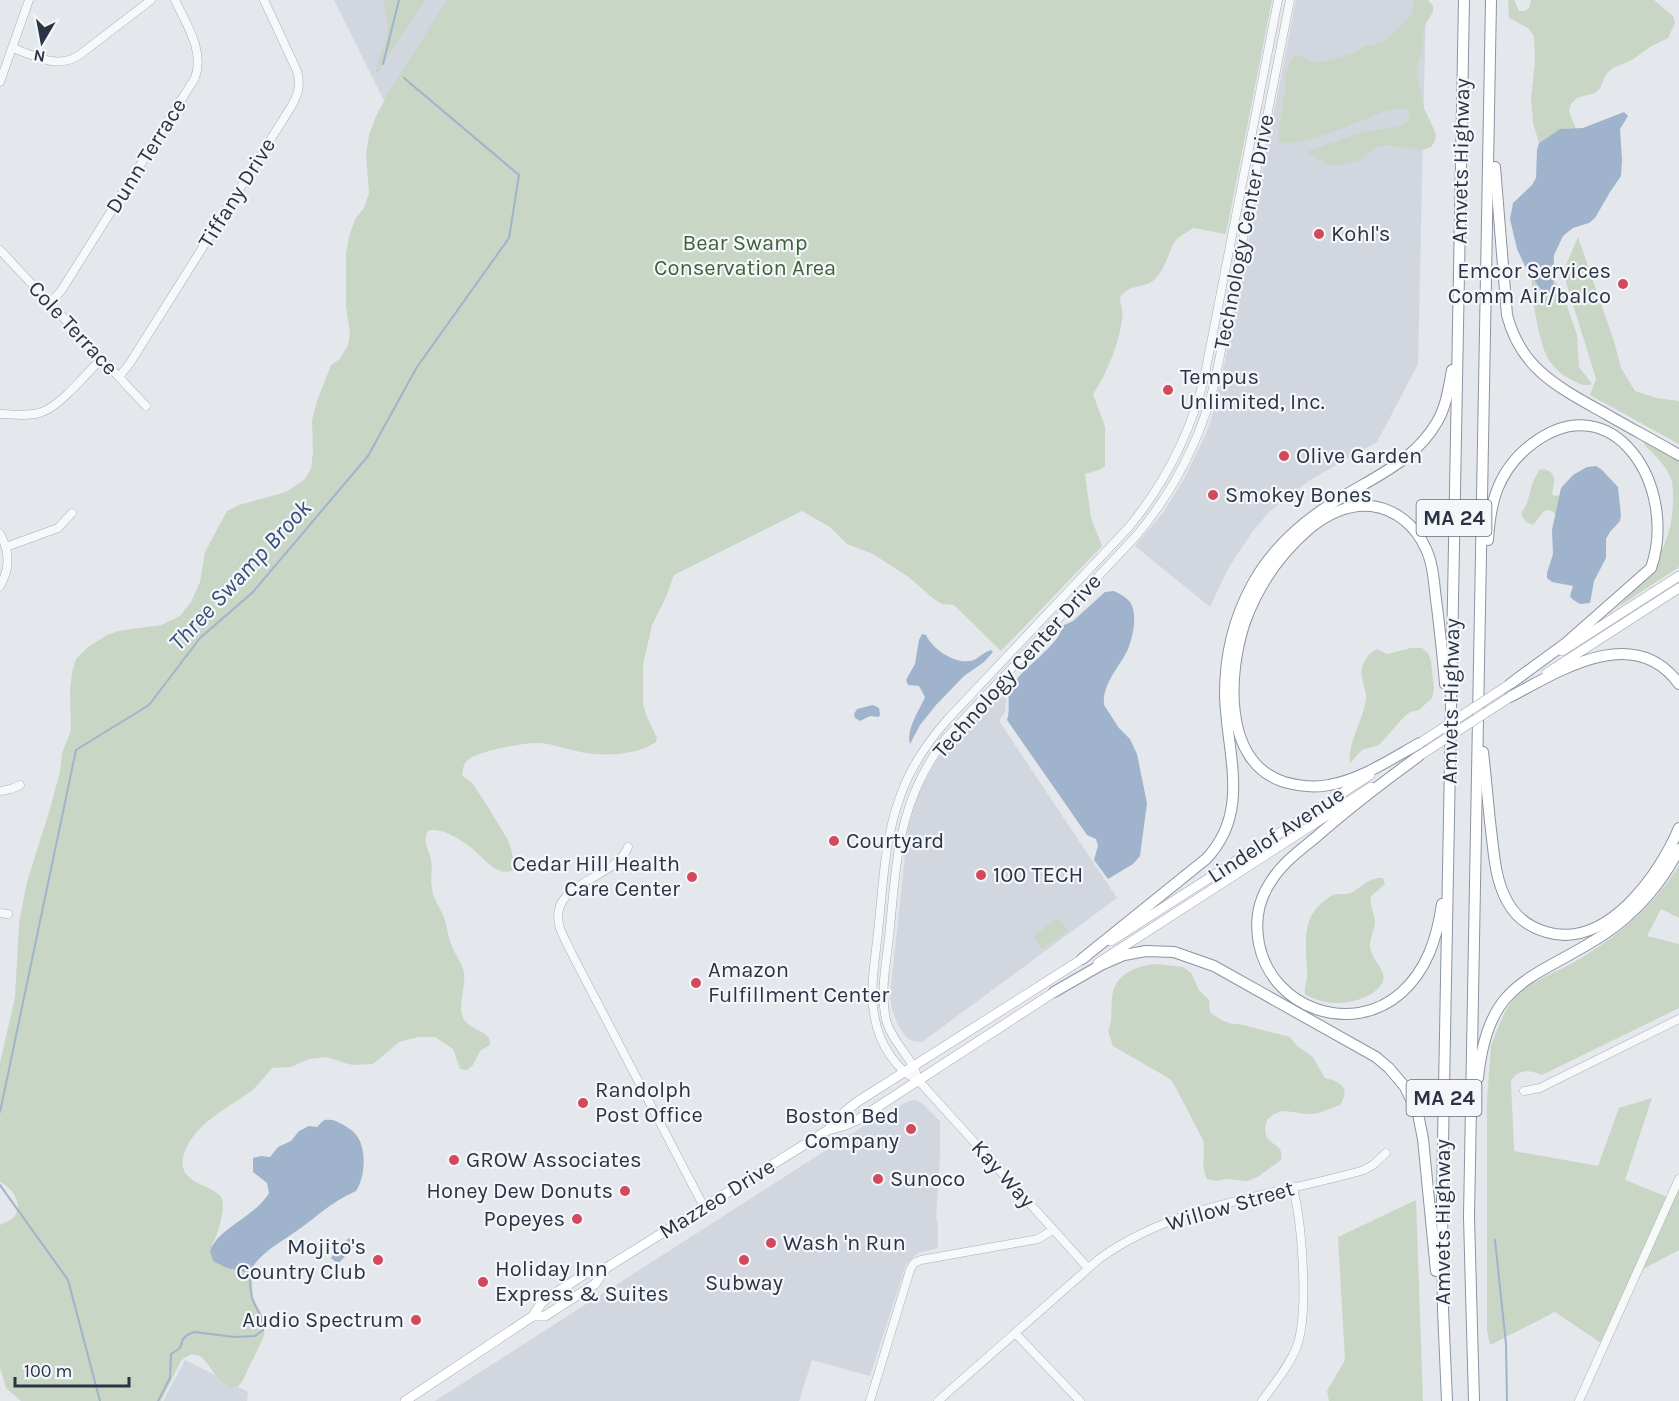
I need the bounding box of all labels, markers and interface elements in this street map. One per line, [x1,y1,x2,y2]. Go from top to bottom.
north arrow [12,12,72,72]
text: N [32,46,47,67]
street label: Amvets Highway [1447,78,1475,244]
street label: Dunn Terrace [100,94,192,218]
street label: Technology Center Drive [1208,112,1280,352]
street label: Tiffany Drive [193,133,281,253]
place label: Kohl's [1331,221,1390,247]
marker: Kohl's [1312,227,1326,241]
park label: Bear Swamp Conservation Area [654,230,836,281]
place label: Emcor Services Comm Air/balco [1448,258,1611,309]
street label: Cole Terrace [23,275,123,381]
marker: Emcor Services Comm Air/balco [1616,277,1630,291]
place label: Tempus Unlimited, Inc. [1180,364,1325,415]
marker: Tempus Unlimited, Inc. [1161,383,1175,397]
place label: Olive Garden [1296,443,1422,469]
marker: Olive Garden [1277,449,1291,463]
place label: Smokey Bones [1225,482,1372,508]
marker: Smokey Bones [1206,488,1220,502]
water label: Three Swamp Brook [163,493,318,656]
road number: MA 24 [1416,500,1492,536]
street label: Technology Center Drive [927,568,1107,764]
street label: Amvets Highway [1437,618,1465,784]
street label: Lindelof Avenue [1203,781,1349,889]
place label: Courtyard [846,828,944,854]
marker: Courtyard [827,834,841,848]
place label: Cedar Hill Health Care Center [512,851,680,902]
place label: 100 TECH [993,862,1083,888]
marker: 100 TECH [974,868,988,882]
marker: Cedar Hill Health Care Center [685,870,699,884]
place label: Amazon Fulfillment Center [708,957,889,1008]
marker: Amazon Fulfillment Center [689,976,703,990]
place label: Randolph Post Office [595,1077,703,1128]
road number: MA 24 [1406,1080,1482,1116]
marker: Randolph Post Office [576,1096,590,1110]
place label: Boston Bed Company [785,1103,899,1154]
marker: Boston Bed Company [904,1122,918,1136]
street label: Kay Way [966,1135,1040,1213]
street label: Amvets Highway [1430,1139,1456,1305]
place label: GROW Associates [466,1147,642,1173]
marker: GROW Associates [447,1153,461,1167]
street label: Mazzeo Drive [654,1153,780,1245]
place label: Sunoco [890,1166,965,1192]
marker: Sunoco [871,1172,885,1186]
street label: Willow Street [1163,1175,1297,1237]
place label: Honey Dew Donuts [426,1178,613,1204]
marker: Honey Dew Donuts [618,1184,632,1198]
place label: Popeyes [484,1206,565,1232]
marker: Popeyes [570,1212,584,1226]
place label: Wash 'n Run [783,1230,906,1256]
place label: Mojito's Country Club [236,1234,366,1285]
marker: Wash 'n Run [764,1236,778,1250]
marker: Mojito's Country Club [371,1253,385,1267]
marker: Subway [737,1253,751,1267]
place label: Holiday Inn Express & Suites [495,1256,669,1307]
place label: Subway [705,1270,783,1296]
marker: Holiday Inn Express & Suites [476,1275,490,1289]
place label: Audio Spectrum [242,1307,404,1333]
marker: Audio Spectrum [409,1313,423,1327]
scale bar [15,1350,129,1388]
text: 100 m [24,1360,72,1382]

